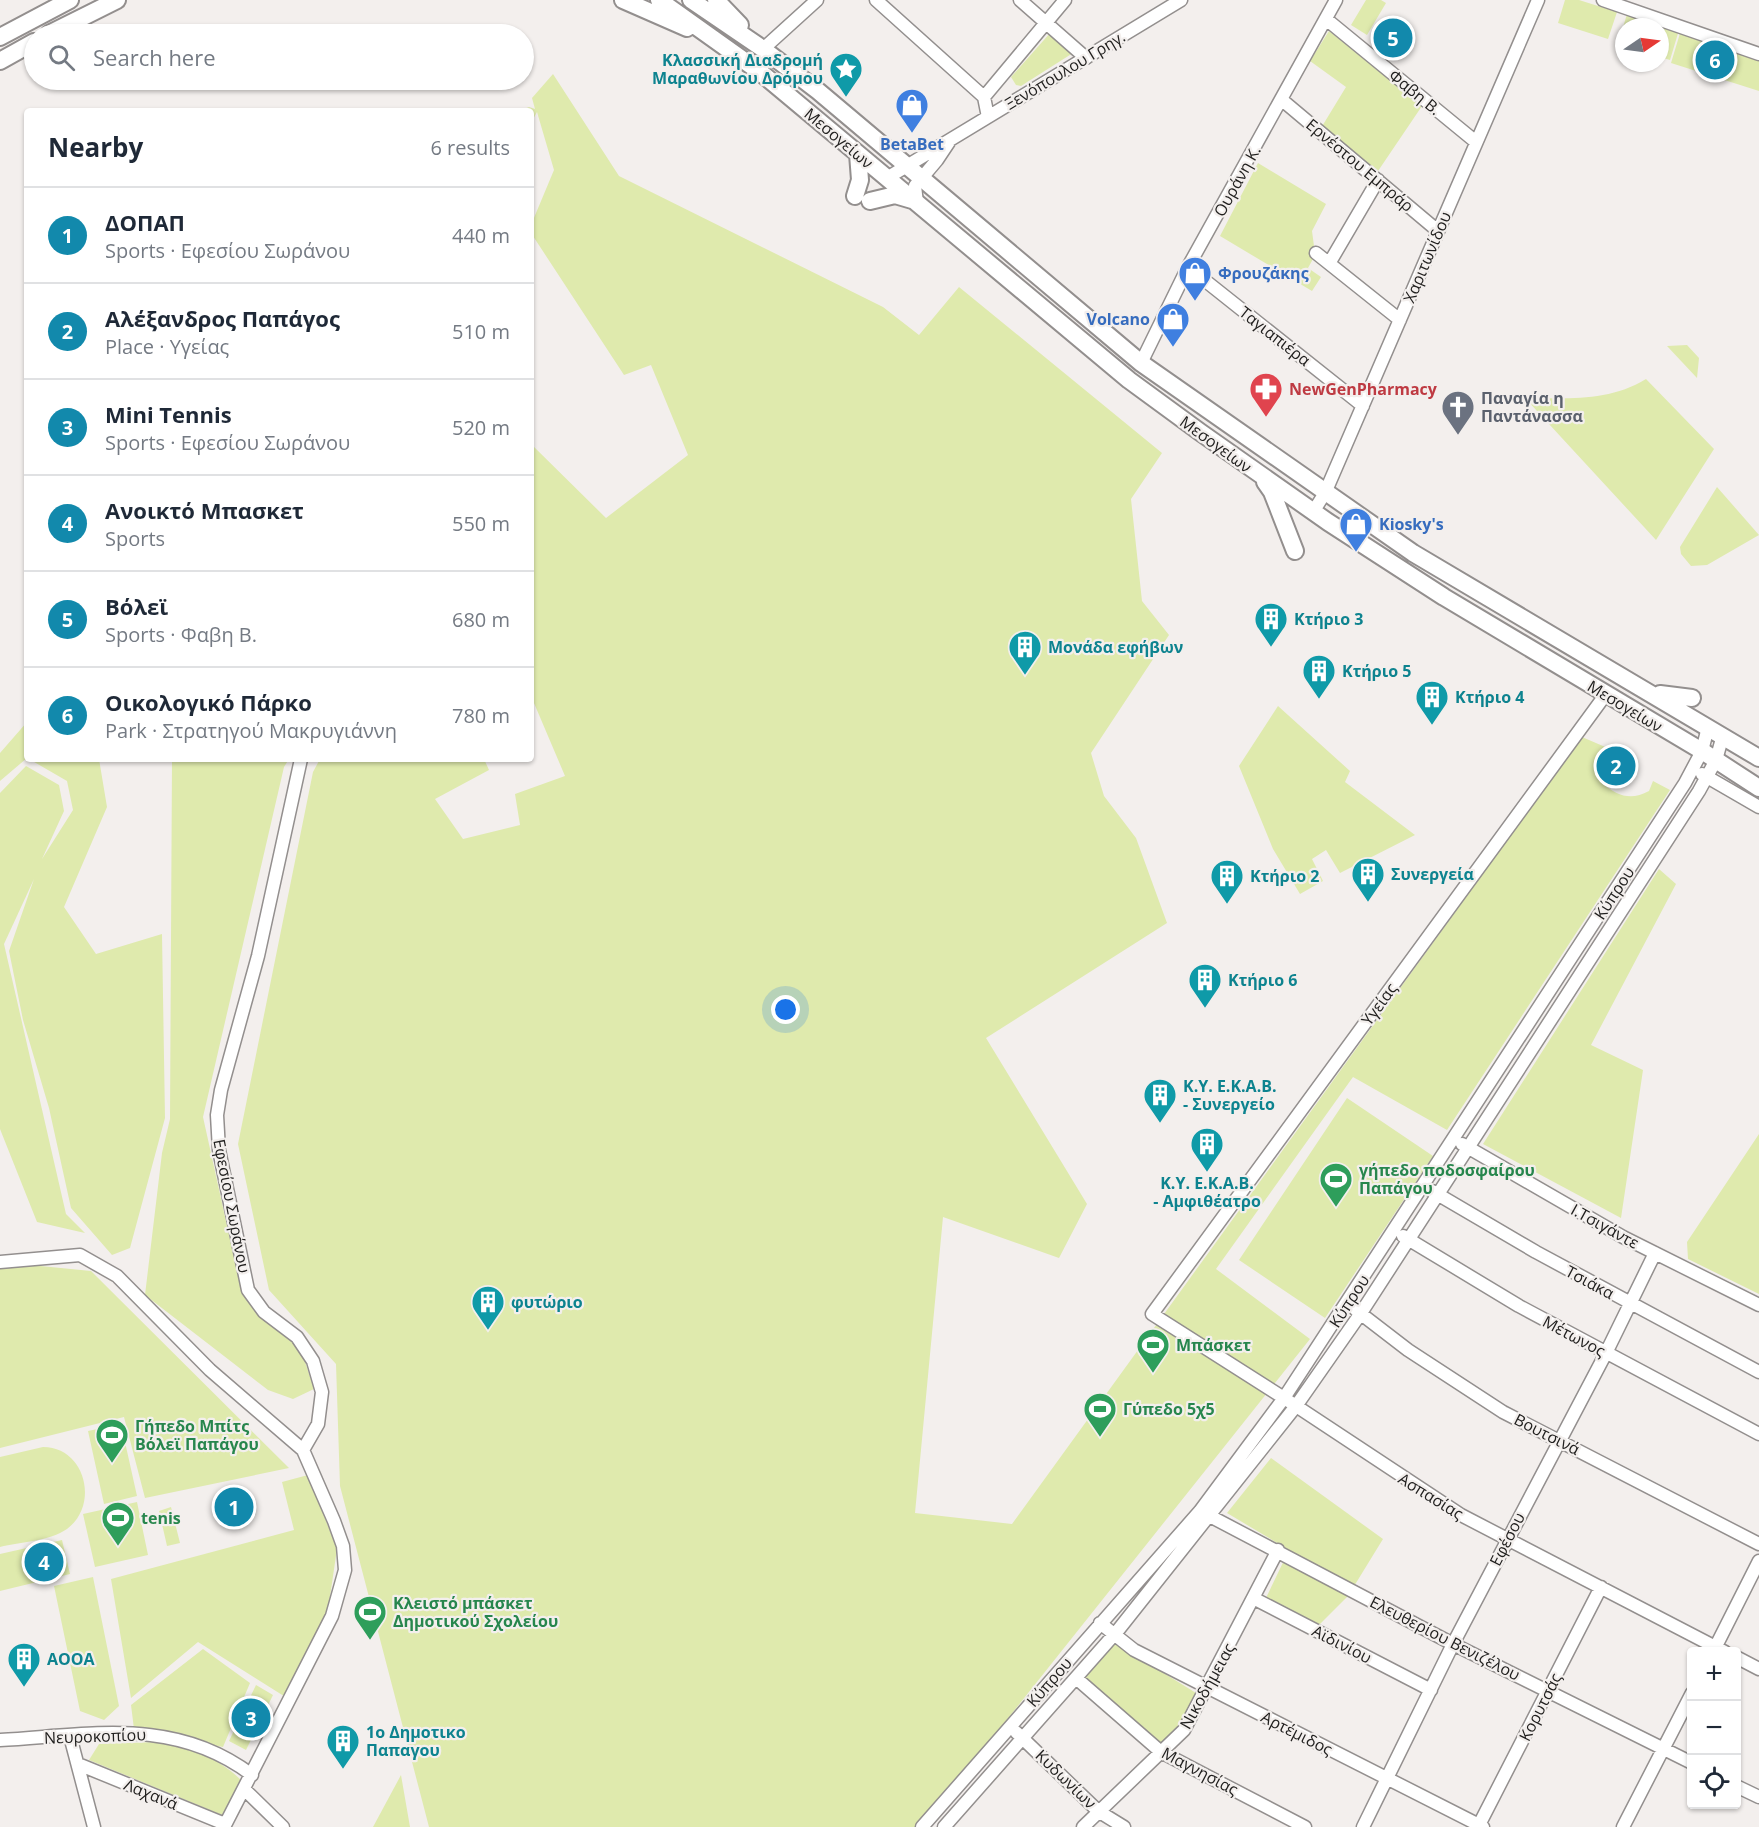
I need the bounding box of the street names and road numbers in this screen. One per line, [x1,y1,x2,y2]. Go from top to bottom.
street label: Ξενόπουλου Γρηγ. [1001,25,1129,115]
street label: Φαβη Β. [1384,64,1446,120]
street label: Μεσογείων [800,103,878,174]
street label: Ερνέστου Εμπράρ [1302,114,1418,216]
street label: Ουράνη Κ. [1208,141,1266,221]
street label: Χαριτωνίδου [1398,208,1456,306]
street label: Ταγιαπιέρα [1235,301,1315,371]
street label: Μεσογείων [1176,410,1257,478]
street label: Μεσογείων [1583,675,1667,737]
street label: Κύπρου [1589,862,1639,924]
street label: Υγείας [1356,978,1402,1030]
street label: Εφεσίου Σωράνου [208,1137,256,1275]
street label: Ι.Τσιγάντε [1567,1198,1643,1254]
street label: Τσιάκα [1562,1260,1618,1304]
street label: Κύπρου [1324,1270,1374,1332]
street label: Μέτωνος [1539,1310,1609,1362]
street label: Βουτσινά [1510,1408,1584,1460]
street label: Ασπασίας [1394,1467,1468,1525]
street label: Εφέσου [1484,1509,1530,1569]
street label: Ελευθερίου Βενιζέλου [1366,1591,1524,1685]
street label: Αϊδινίου [1308,1620,1376,1668]
street label: Νικοδήμειας [1174,1639,1240,1733]
street label: Κύπρου [1021,1653,1077,1711]
street label: Κορυτσάς [1513,1669,1567,1745]
street label: Αρτέμιδος [1258,1706,1337,1760]
street label: Νευροκοπίου [44,1723,146,1749]
street label: Μαγνησίας [1158,1742,1242,1800]
street label: Κυδωνίων [1031,1744,1101,1814]
street label: Λαχανά [121,1773,181,1815]

